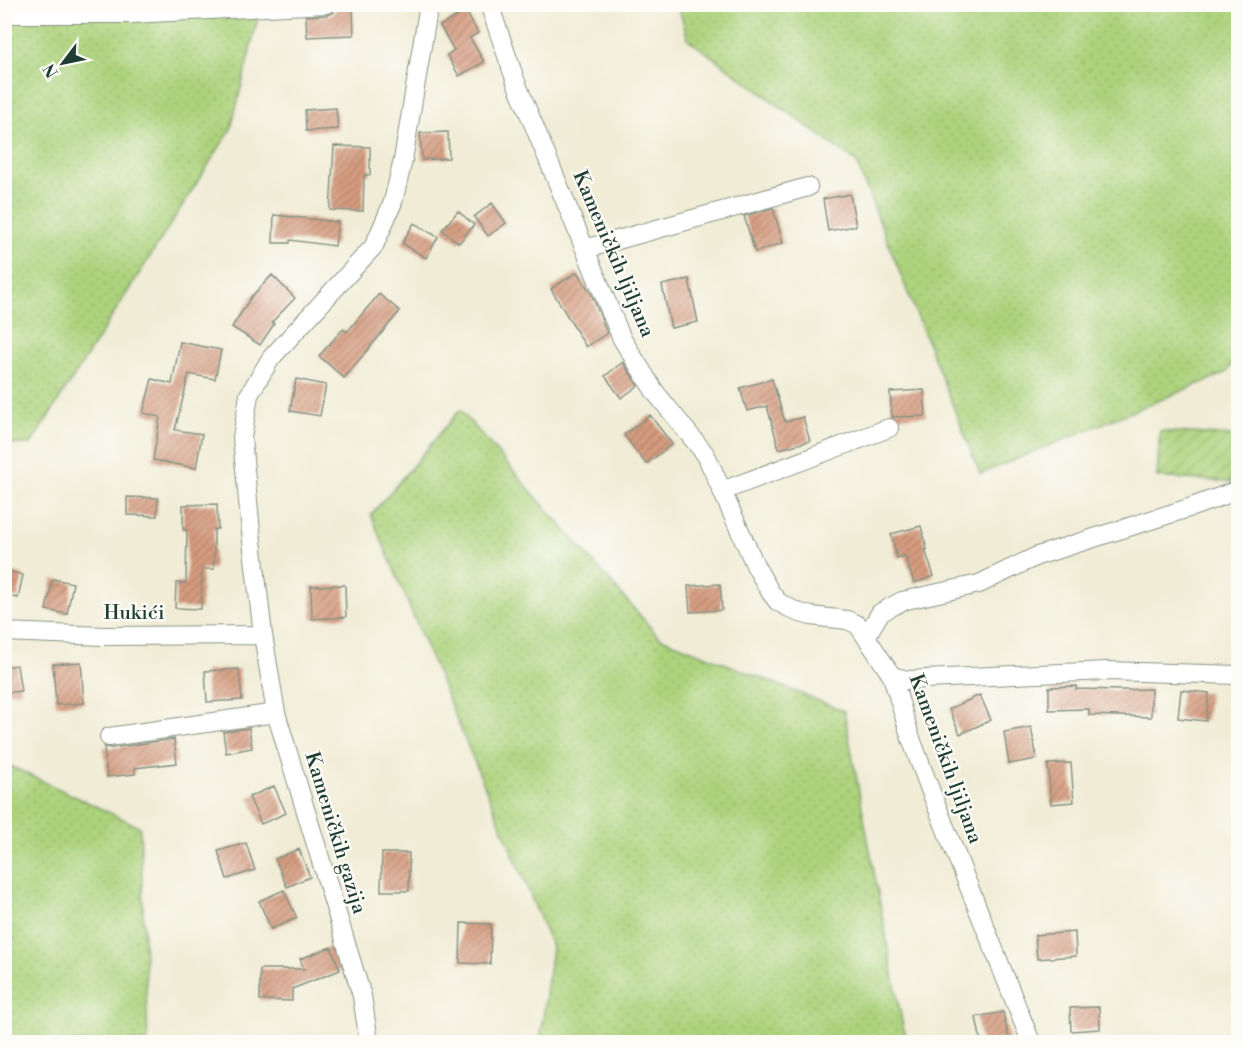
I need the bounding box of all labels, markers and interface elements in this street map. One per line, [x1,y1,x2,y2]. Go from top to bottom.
north arrow [33,33,93,93]
text: N [39,59,63,81]
street label: Kameničkih ljiljana [567,167,660,342]
street label: Hukići [103,601,165,626]
street label: Kameničkih ljiljana [903,671,988,848]
street label: Kameničkih gazija [299,749,372,918]

